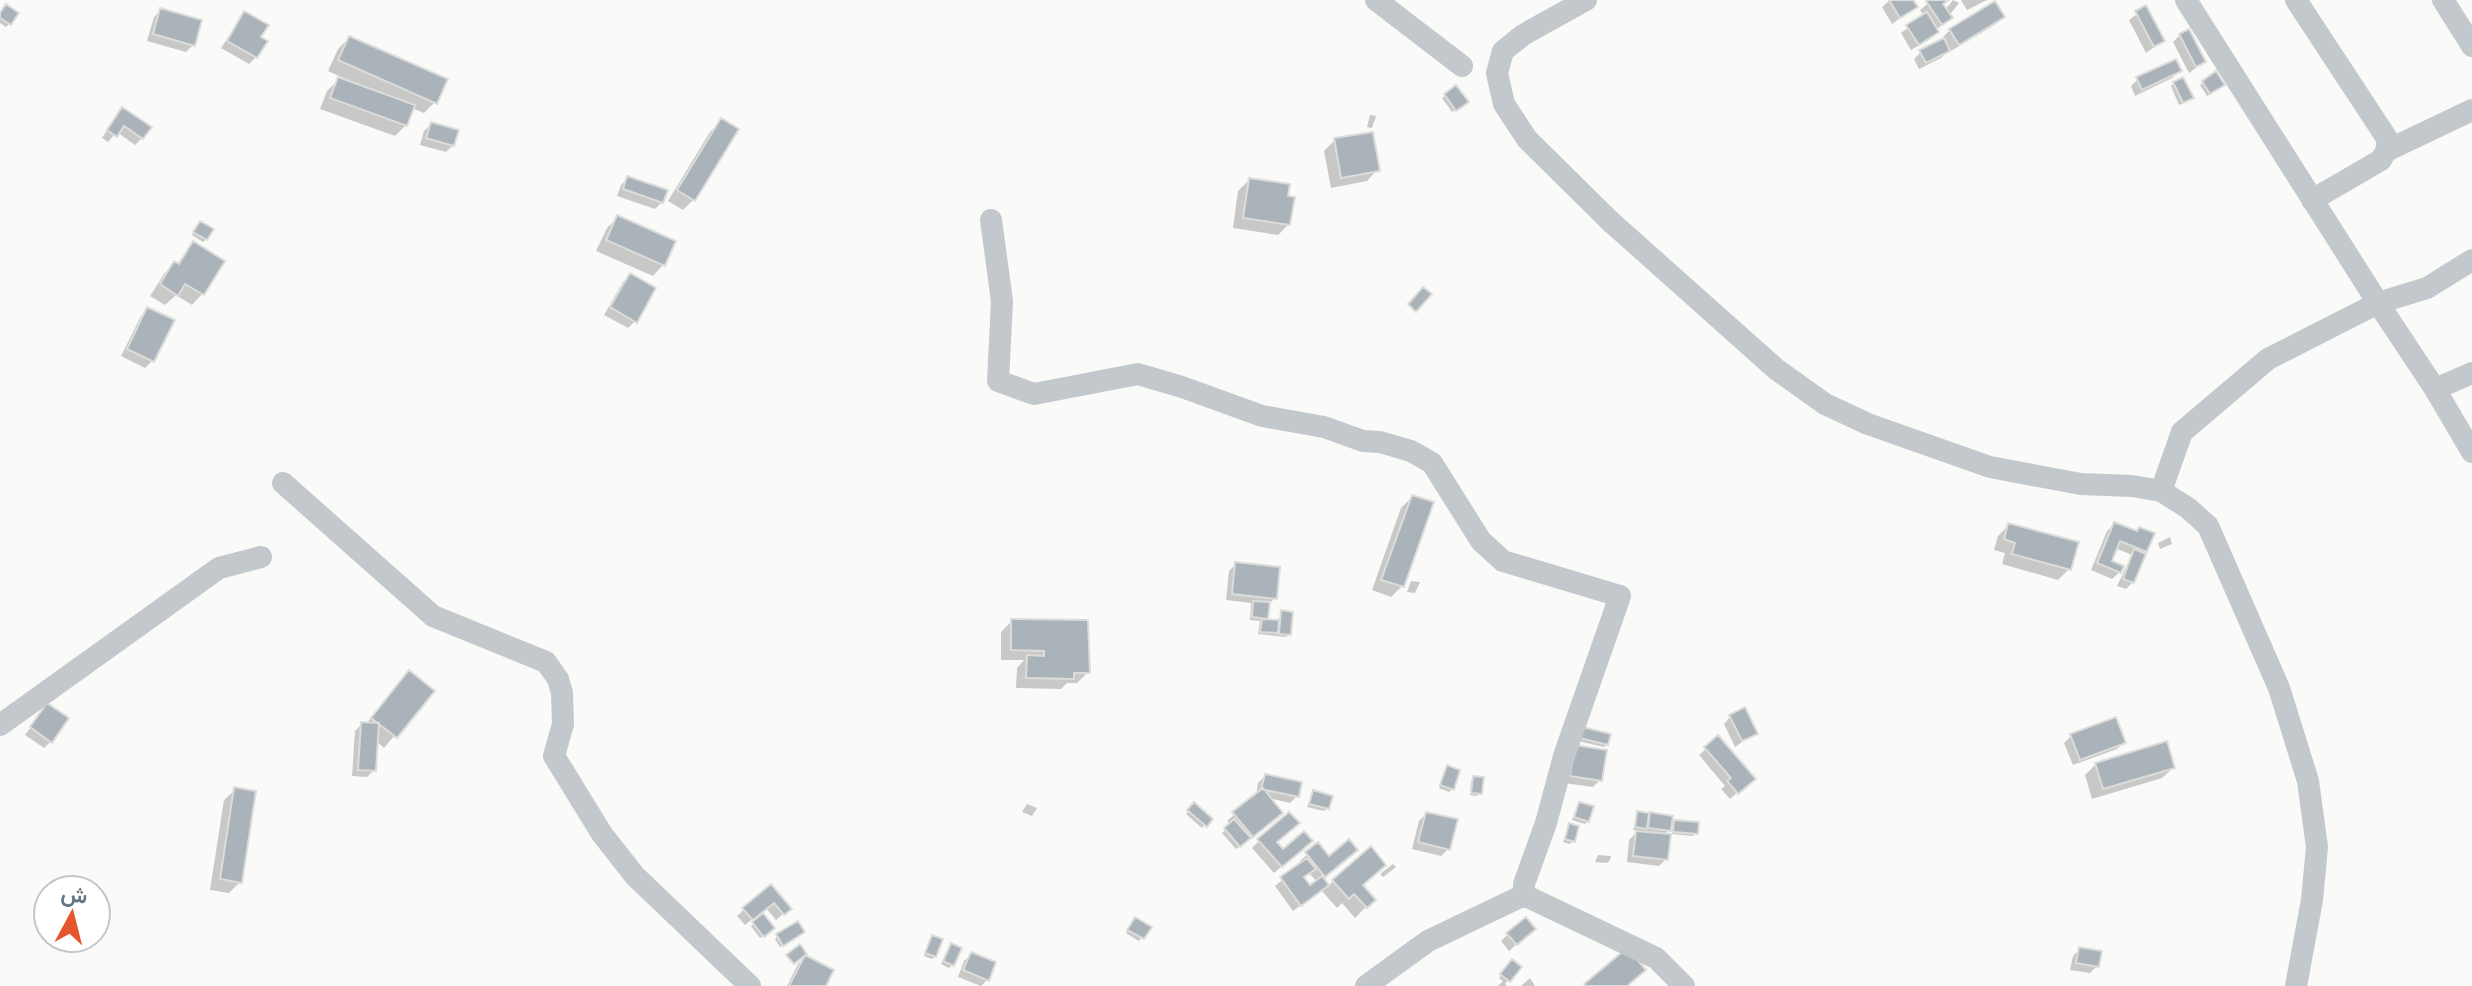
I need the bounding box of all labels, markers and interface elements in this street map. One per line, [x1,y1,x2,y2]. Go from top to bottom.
north arrow [32,874,112,954]
text: ش [60,879,89,910]

